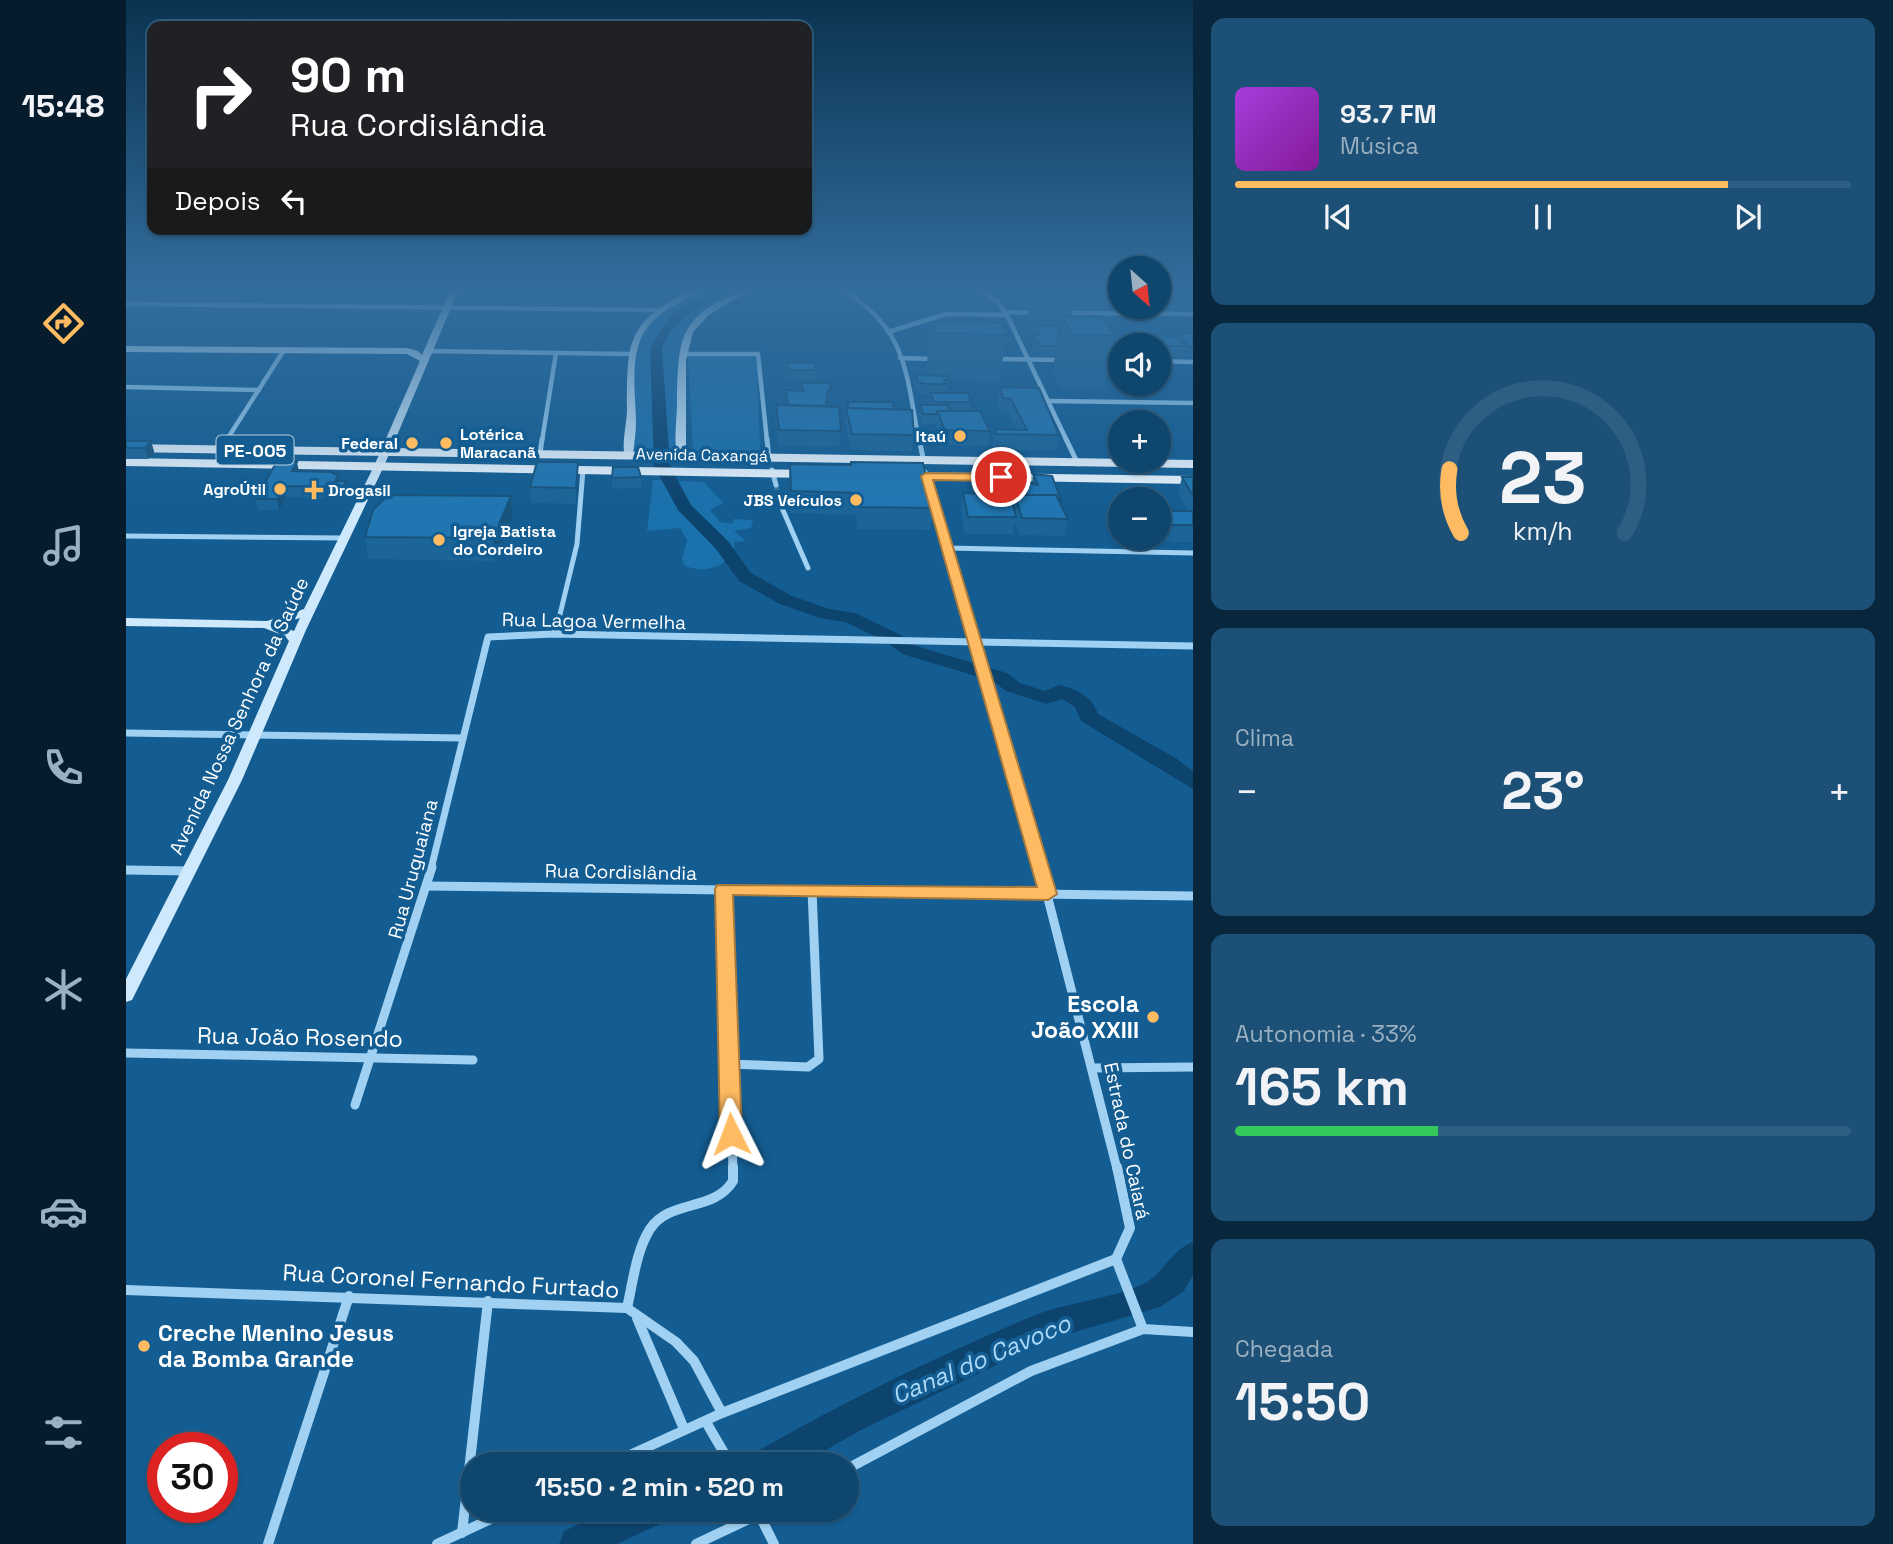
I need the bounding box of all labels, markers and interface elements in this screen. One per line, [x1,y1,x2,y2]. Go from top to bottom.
text: 90 m [290,44,406,106]
icon: right [175,49,266,140]
text: 15:48 [22,86,104,126]
text: 93.7 FM [1340,97,1437,131]
text: Rua Cordislândia [290,105,546,145]
text: Música [1340,131,1419,161]
icon: left [275,182,313,220]
text: Depois [175,184,261,218]
icon: previous [1319,198,1357,236]
icon: pause [1524,198,1562,236]
icon: next [1729,198,1767,236]
north arrow [1108,256,1171,318]
map controls [1108,256,1171,550]
icon: directions [39,299,88,348]
button: sound [1108,333,1171,396]
button: + [1108,410,1171,473]
place label: Lotérica Maracanã [460,424,536,463]
place label: Itaú [916,426,946,447]
marker: Itaú [952,428,968,444]
text: 23 [1499,431,1587,524]
place label: Federal [341,433,398,454]
marker: Federal [404,435,420,451]
marker: Lotérica Maracanã [438,435,454,451]
road number: PE-005 [216,436,294,464]
street label: Avenida Caxangá [636,443,768,467]
pin [971,447,1031,507]
icon: arrive [982,458,1020,496]
place label: AgroÚtil [203,479,266,500]
place label: Drogasil [328,480,391,501]
marker: AgroÚtil [272,481,288,497]
marker: Drogasil [306,482,322,498]
button: − [1108,487,1171,550]
place label: JBS Veículos [743,490,842,511]
marker: JBS Veículos [848,492,864,508]
text: km/h [1513,515,1573,547]
icon: music [39,521,88,570]
place label: Igreja Batista do Cordeiro [453,521,556,560]
marker: Igreja Batista do Cordeiro [431,532,447,548]
street label: Avenida Nossa Senhora da Saúde [164,573,314,859]
street label: Rua Lagoa Vermelha [502,607,686,635]
text: Clima [1235,723,1294,753]
icon: phone [39,743,88,792]
text: 23° [1502,758,1585,824]
text: − [1235,768,1259,816]
text: + [1827,768,1851,816]
street label: Rua Uruguaiana [382,796,444,942]
street label: Rua Cordislândia [545,858,697,886]
icon: climate [39,965,88,1014]
place label: Escola João XXIII [1031,989,1139,1045]
marker: Escola João XXIII [1145,1009,1161,1025]
text: Autonomia · 33% [1235,1019,1417,1049]
street label: Rua João Rosendo [197,1020,403,1054]
text: 165 km [1235,1054,1409,1120]
street label: Estrada do Caiará [1098,1060,1156,1222]
position arrow [694,1097,768,1171]
icon: car [39,1187,88,1236]
street label: Rua Coronel Fernando Furtado [282,1257,620,1305]
water label: Canal do Cavoco [887,1307,1076,1411]
place label: Creche Menino Jesus da Bomba Grande [158,1318,394,1374]
text: Chegada [1235,1334,1333,1364]
marker: Creche Menino Jesus da Bomba Grande [136,1338,152,1354]
text: 15:50 [1235,1369,1370,1435]
icon: filters [39,1408,88,1457]
speed limit sign: 30 [147,1432,238,1523]
text: 15:50 · 2 min · 520 m [535,1470,784,1504]

